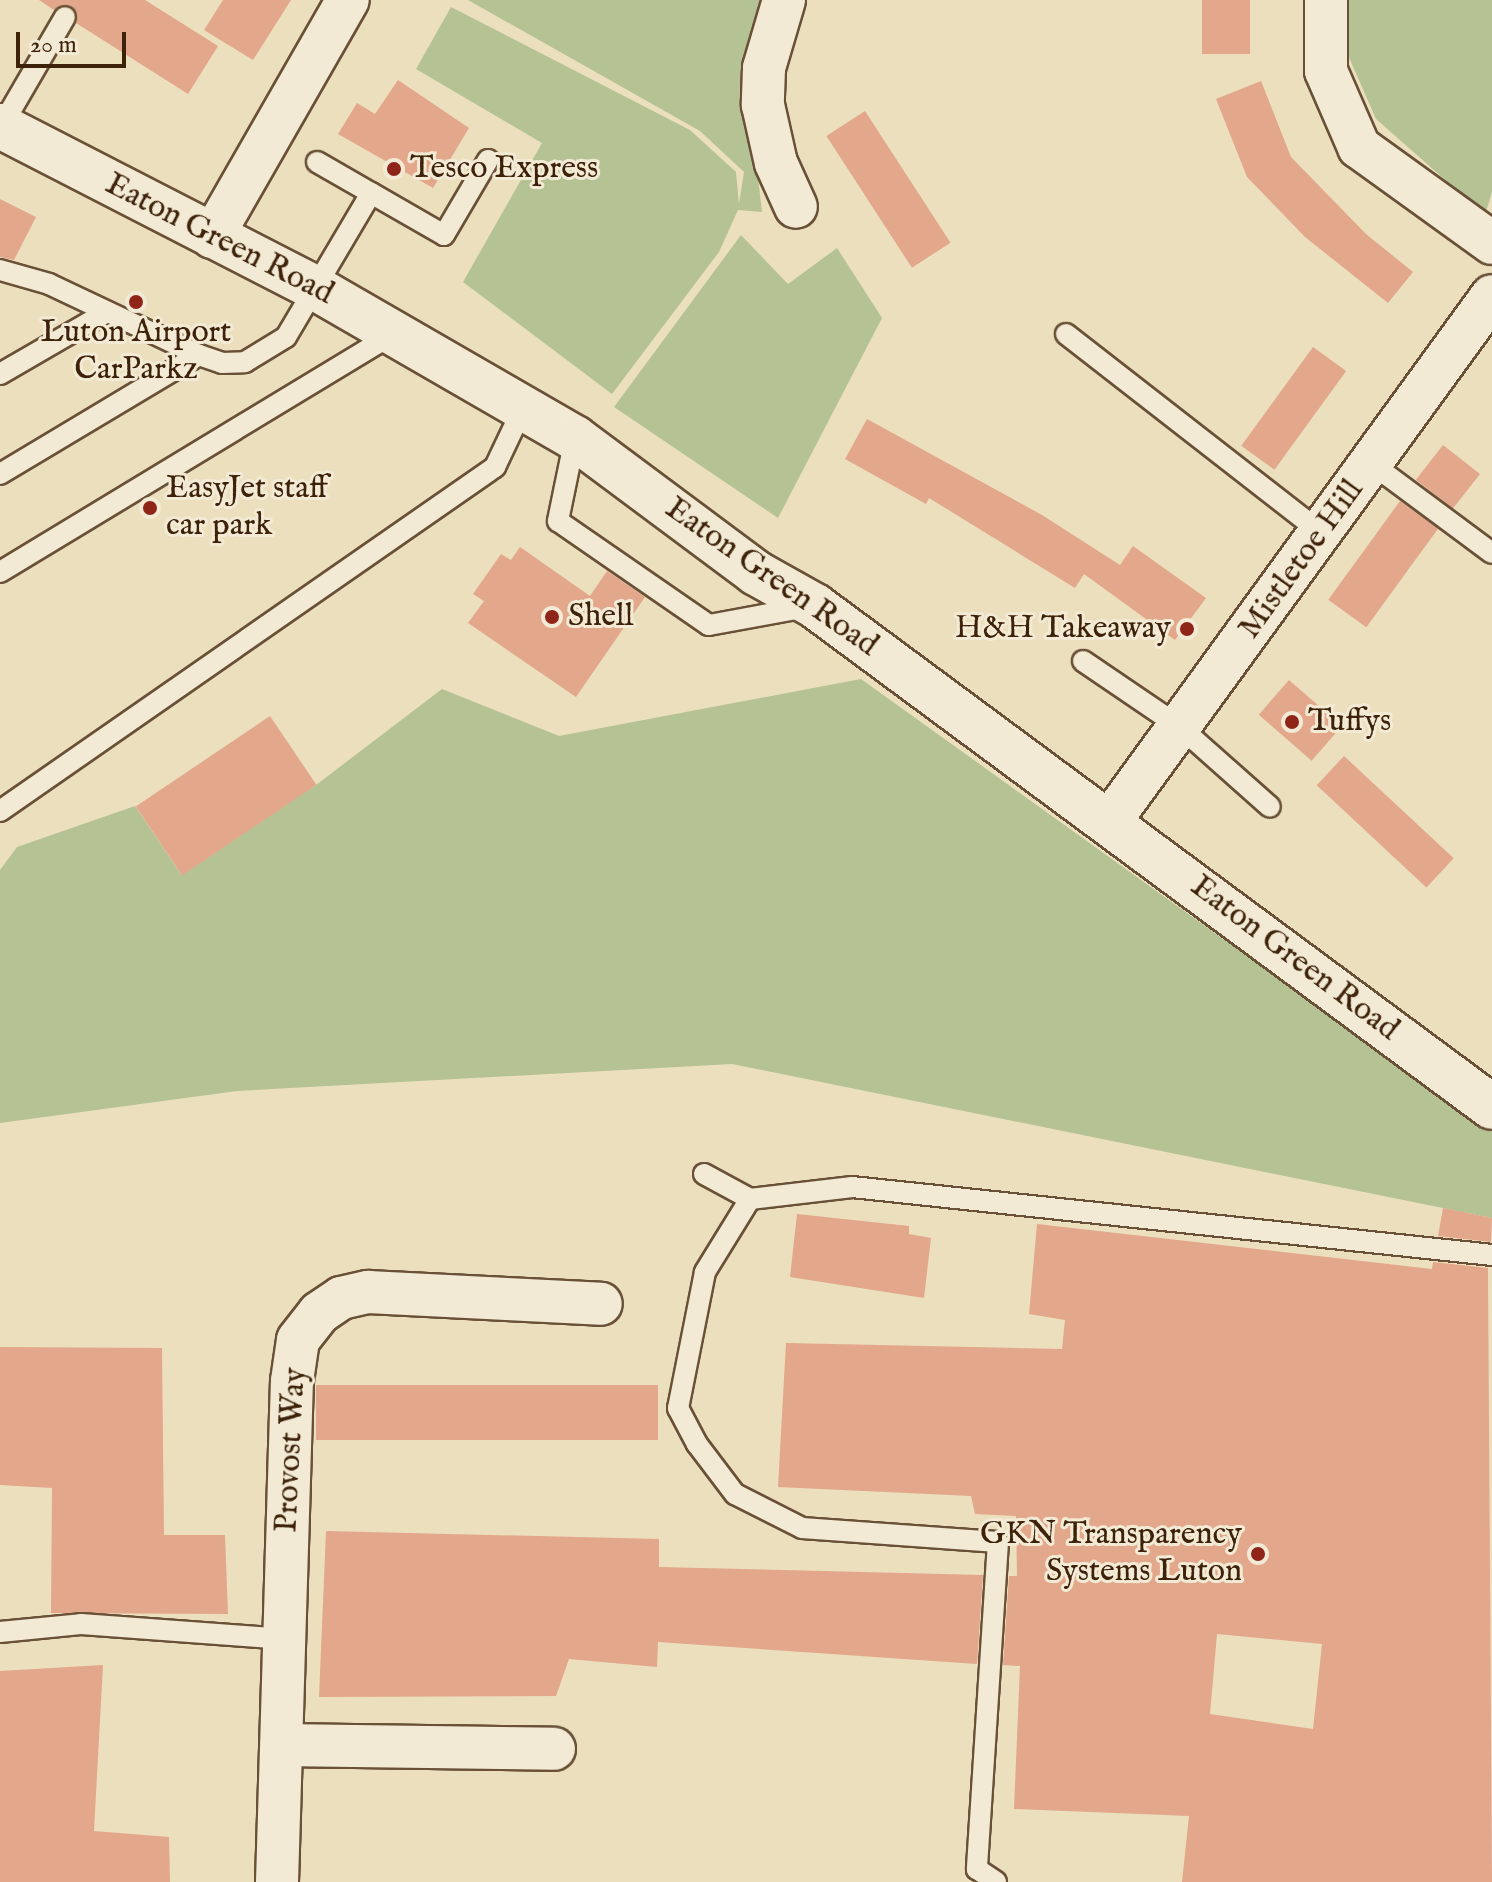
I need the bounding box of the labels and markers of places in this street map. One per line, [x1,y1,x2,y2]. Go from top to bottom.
place label: Tesco Express [410,150,598,188]
marker: Tesco Express [385,160,403,178]
marker: Luton Airport CarParkz [127,293,145,311]
place label: Luton Airport CarParkz [41,315,231,390]
place label: EasyJet staff car park [166,471,328,546]
marker: EasyJet staff car park [141,499,159,517]
place label: Shell [568,598,634,636]
marker: Shell [543,608,561,626]
place label: H&H Takeaway [955,610,1171,648]
marker: H&H Takeaway [1178,620,1196,638]
place label: Tuffys [1308,703,1391,741]
marker: Tuffys [1283,713,1301,731]
place label: GKN Transparency Systems Luton [980,1517,1242,1592]
marker: GKN Transparency Systems Luton [1249,1545,1267,1563]

